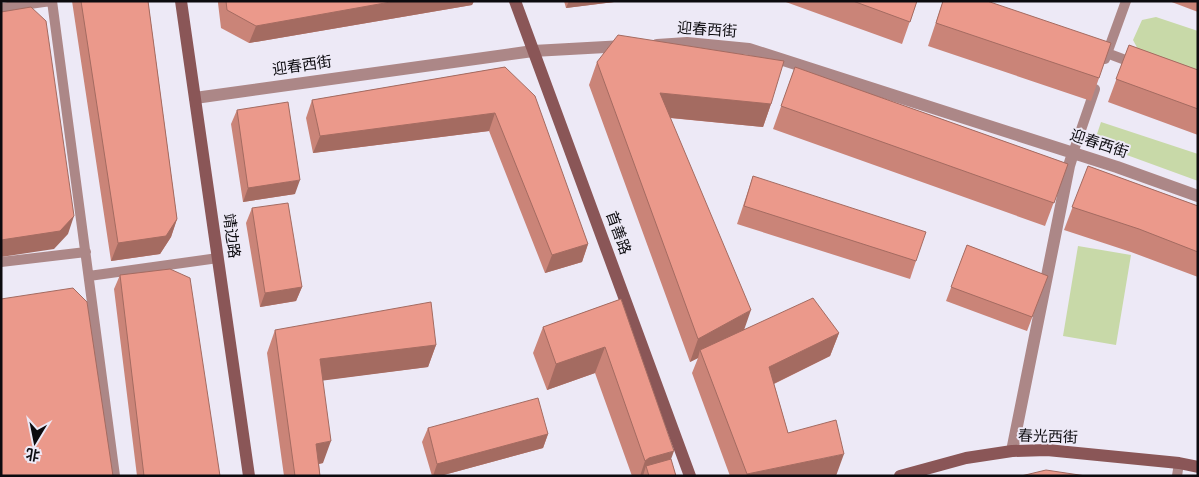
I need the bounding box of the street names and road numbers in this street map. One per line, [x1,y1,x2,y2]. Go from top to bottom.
street label: 迎春西街 [676,17,738,43]
street label: 迎春西街 [271,51,333,81]
street label: 迎春西街 [1067,125,1131,163]
street label: 首善路 [600,208,636,258]
street label: 靖边路 [217,212,245,260]
street label: 春光西街 [1018,425,1078,449]

